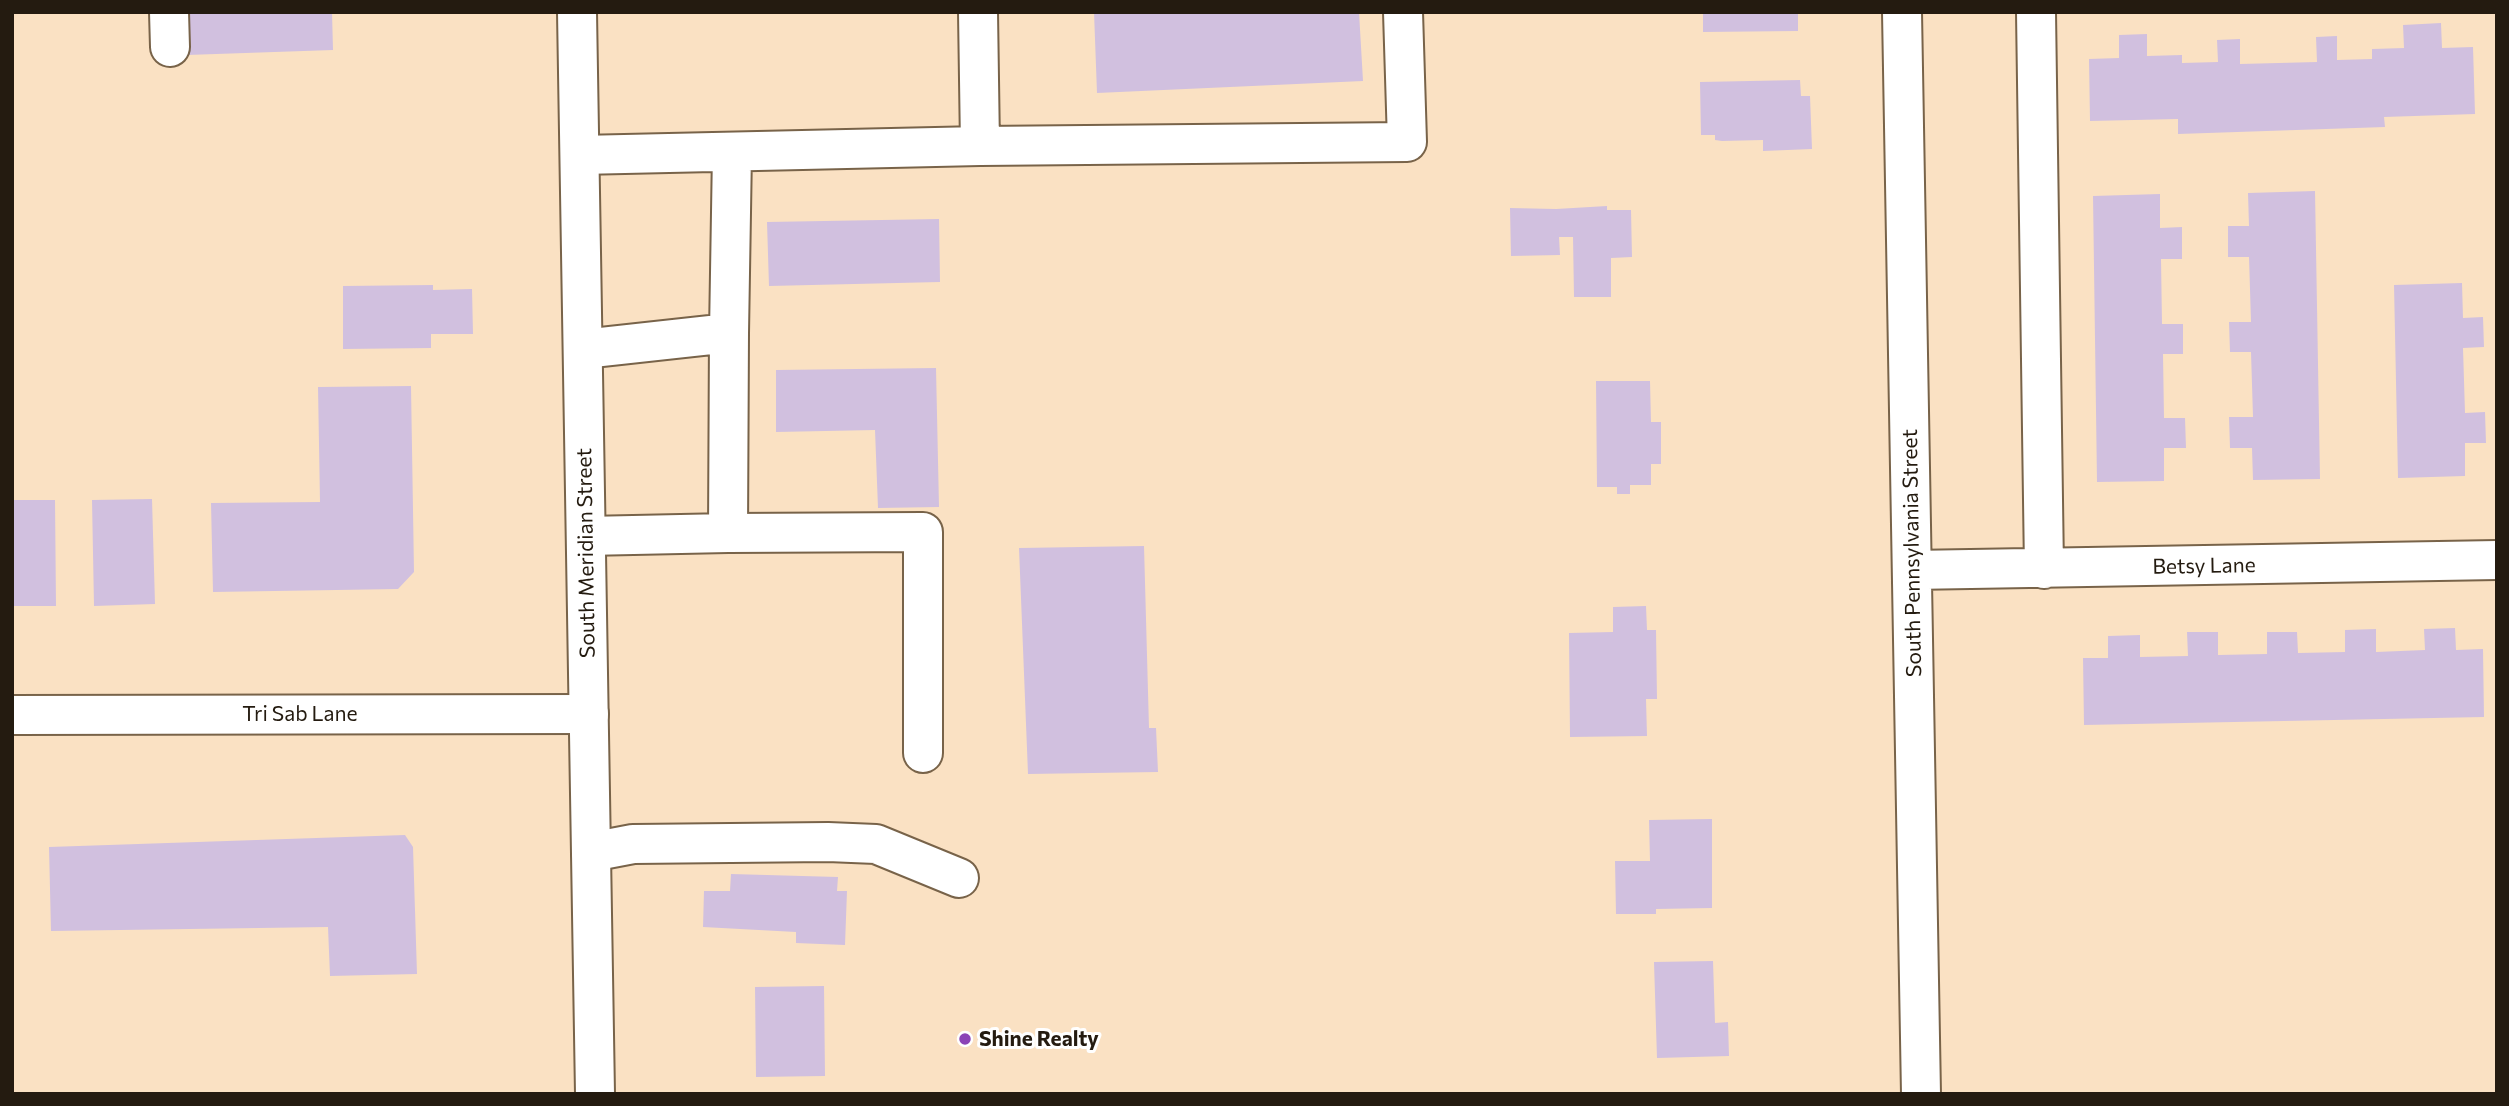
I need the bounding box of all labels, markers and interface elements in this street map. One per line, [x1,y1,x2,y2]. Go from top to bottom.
street label: South Pennsylvania Street [1897,429,1927,677]
street label: South Meridian Street [572,448,600,658]
street label: Betsy Lane [2152,552,2256,580]
street label: Tri Sab Lane [242,701,358,727]
place label: Shine Realty [979,1026,1099,1052]
marker: Shine Realty [957,1031,973,1047]

